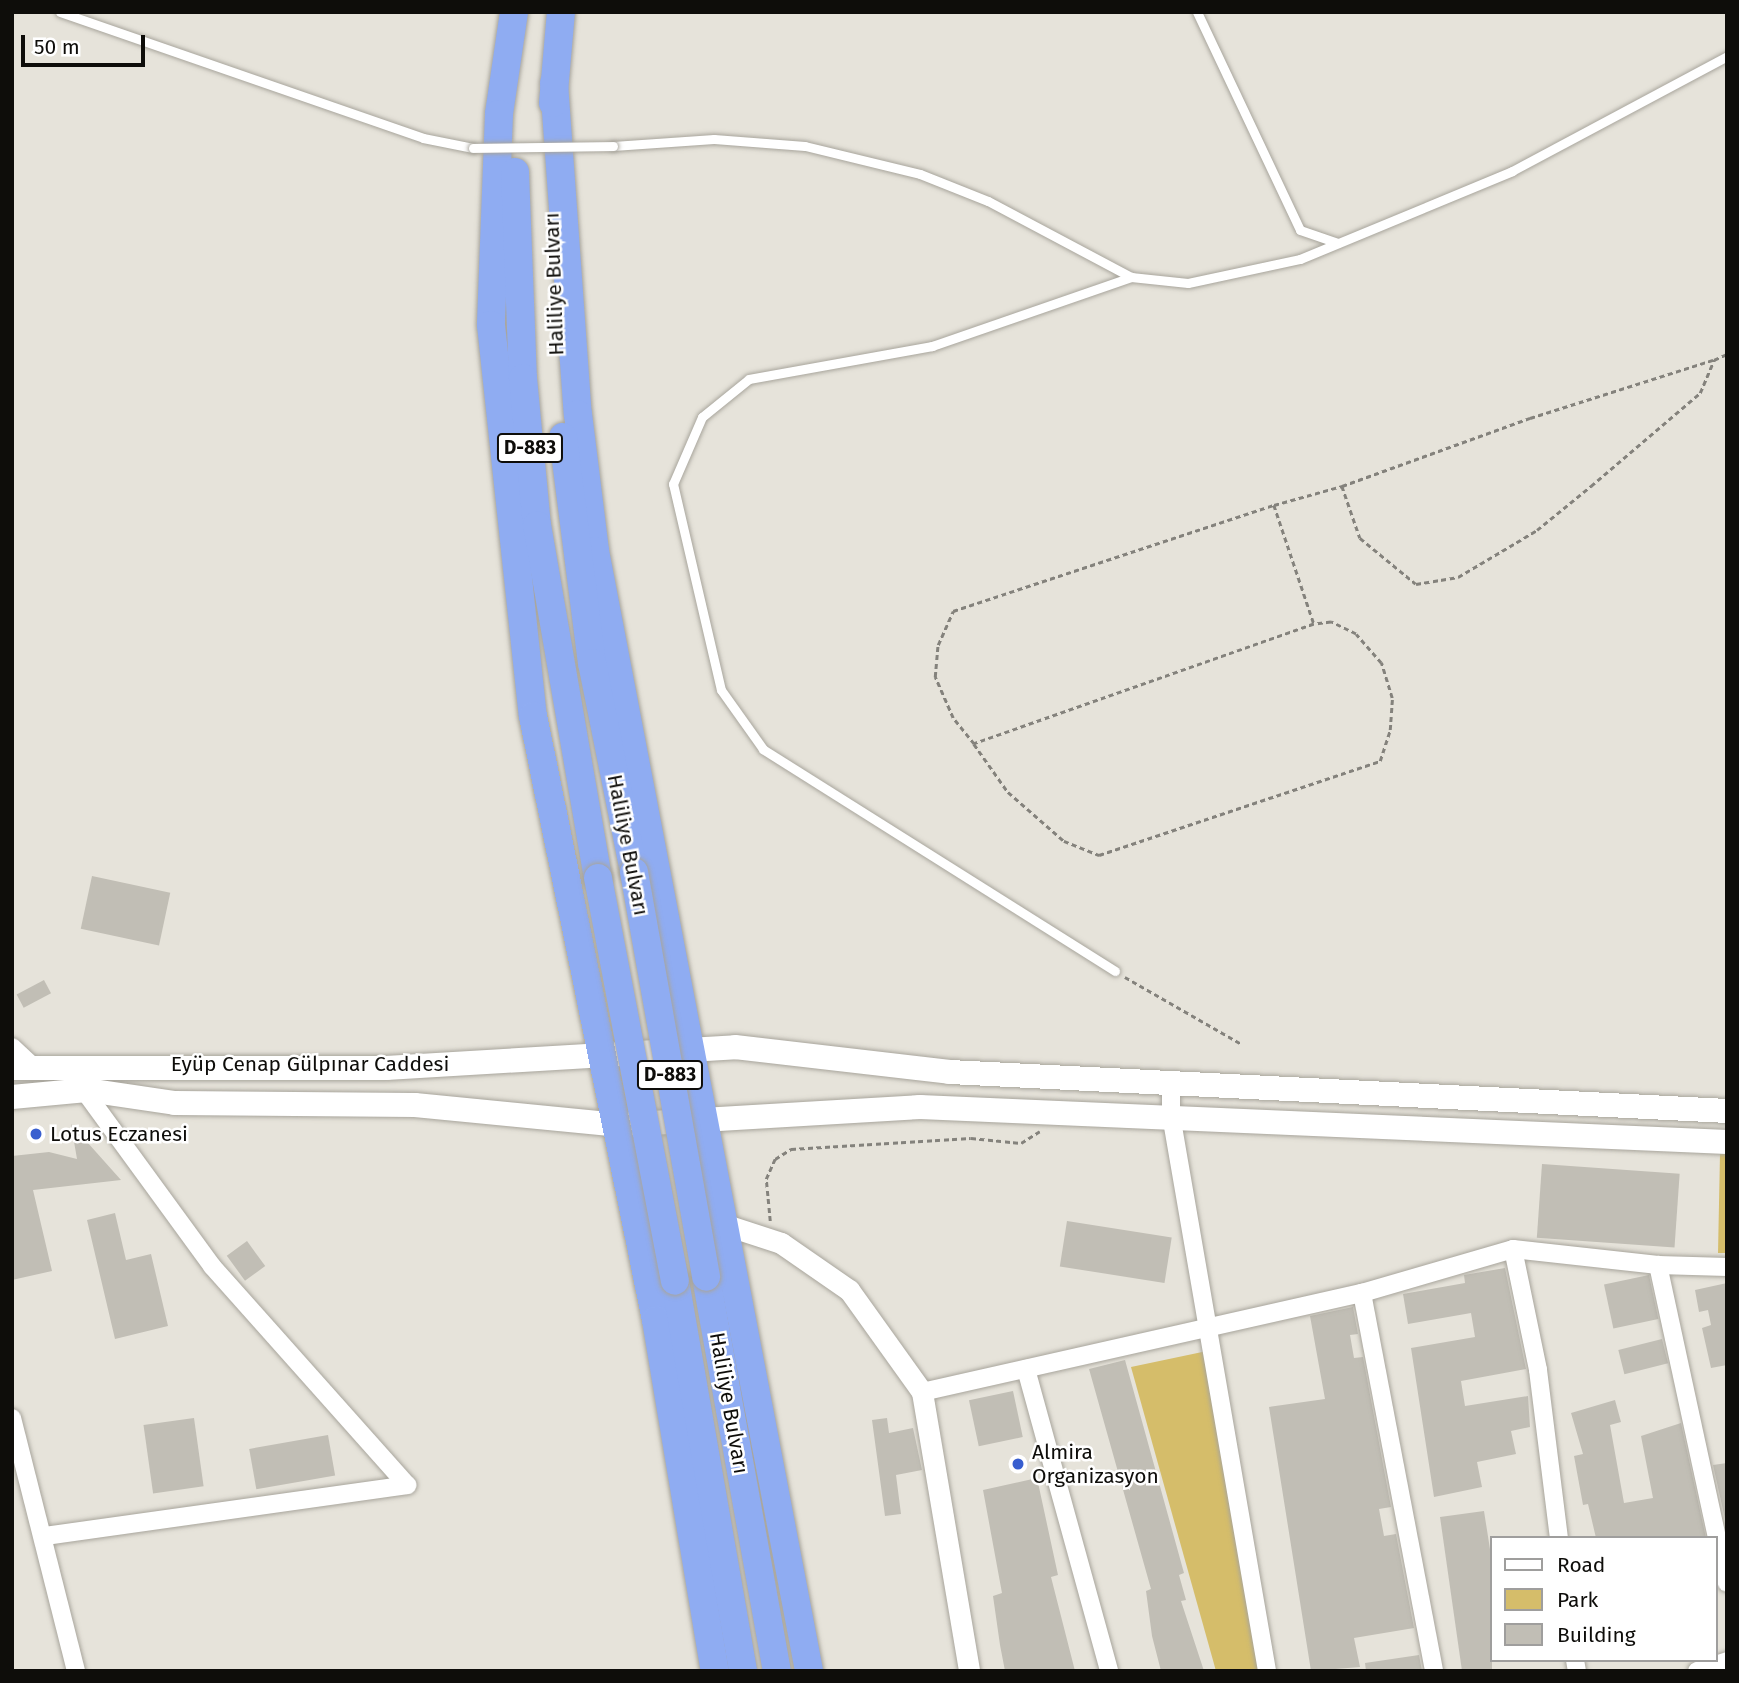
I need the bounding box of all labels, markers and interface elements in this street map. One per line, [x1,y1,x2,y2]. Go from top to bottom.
scale bar [24,21,149,65]
text: 50 m [34,34,80,60]
street label: Haliliye Bulvarı [539,212,569,356]
road number: D-883 [497,432,563,463]
street label: Haliliye Bulvarı [602,772,654,918]
street label: Eyüp Cenap Gülpınar Caddesi [171,1051,449,1077]
road number: D-883 [637,1060,703,1091]
place label: Lotus Eczanesi [50,1121,188,1147]
marker: Lotus Eczanesi [28,1126,44,1142]
street label: Haliliye Bulvarı [704,1330,754,1476]
place label: Almira Organizasyon [1032,1439,1159,1489]
marker: Almira Organizasyon [1010,1456,1026,1472]
legend [1490,1536,1718,1662]
text: Road [1557,1552,1605,1578]
text: Park [1557,1587,1598,1613]
text: Building [1557,1622,1636,1648]

